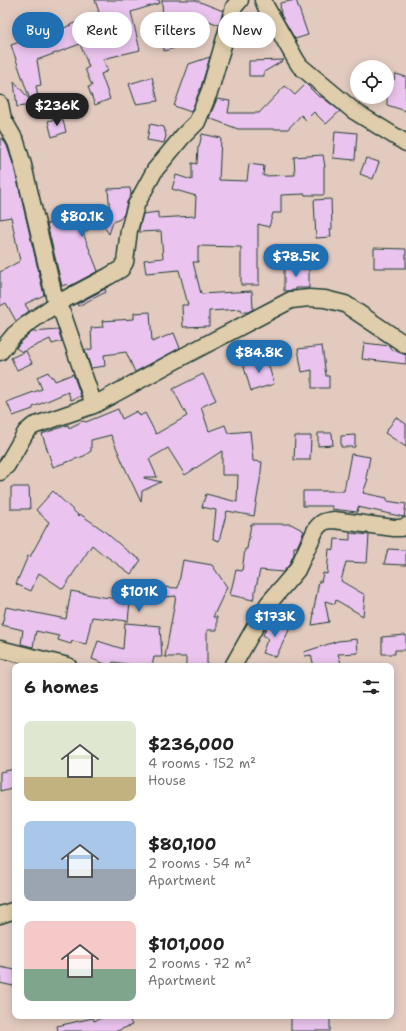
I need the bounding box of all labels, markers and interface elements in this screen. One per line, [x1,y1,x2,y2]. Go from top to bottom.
chip: Buy [12,12,64,48]
chip: Rent [72,12,132,48]
chip: Filters [140,12,210,48]
chip: New [218,12,276,48]
map controls [350,60,394,104]
button: locate [350,60,394,104]
pin: $236K [29,93,85,127]
text: $236K [35,97,79,114]
pin: $80.1K [49,204,115,238]
text: $80.1K [60,208,104,225]
pin: $78.5K [263,244,329,278]
text: $78.5K [272,248,320,265]
pin: $84.8K [226,340,292,374]
text: $84.8K [235,344,283,361]
pin: $101K [111,579,167,613]
text: $101K [120,583,158,600]
pin: $173K [247,604,303,638]
text: $173K [255,608,295,625]
text: 6 homes [24,676,99,698]
icon: filters [360,676,382,698]
text: $236,000 [148,733,234,755]
icon: home [56,737,104,785]
text: 4 rooms · 152 m² [148,755,256,772]
text: House [148,772,186,789]
text: $80,100 [148,833,216,855]
icon: home [56,837,104,885]
text: 2 rooms · 54 m² [148,855,251,872]
text: Apartment [148,872,216,889]
text: $101,000 [148,933,225,955]
icon: home [56,937,104,985]
text: 2 rooms · 72 m² [148,955,252,972]
text: Apartment [148,972,216,989]

